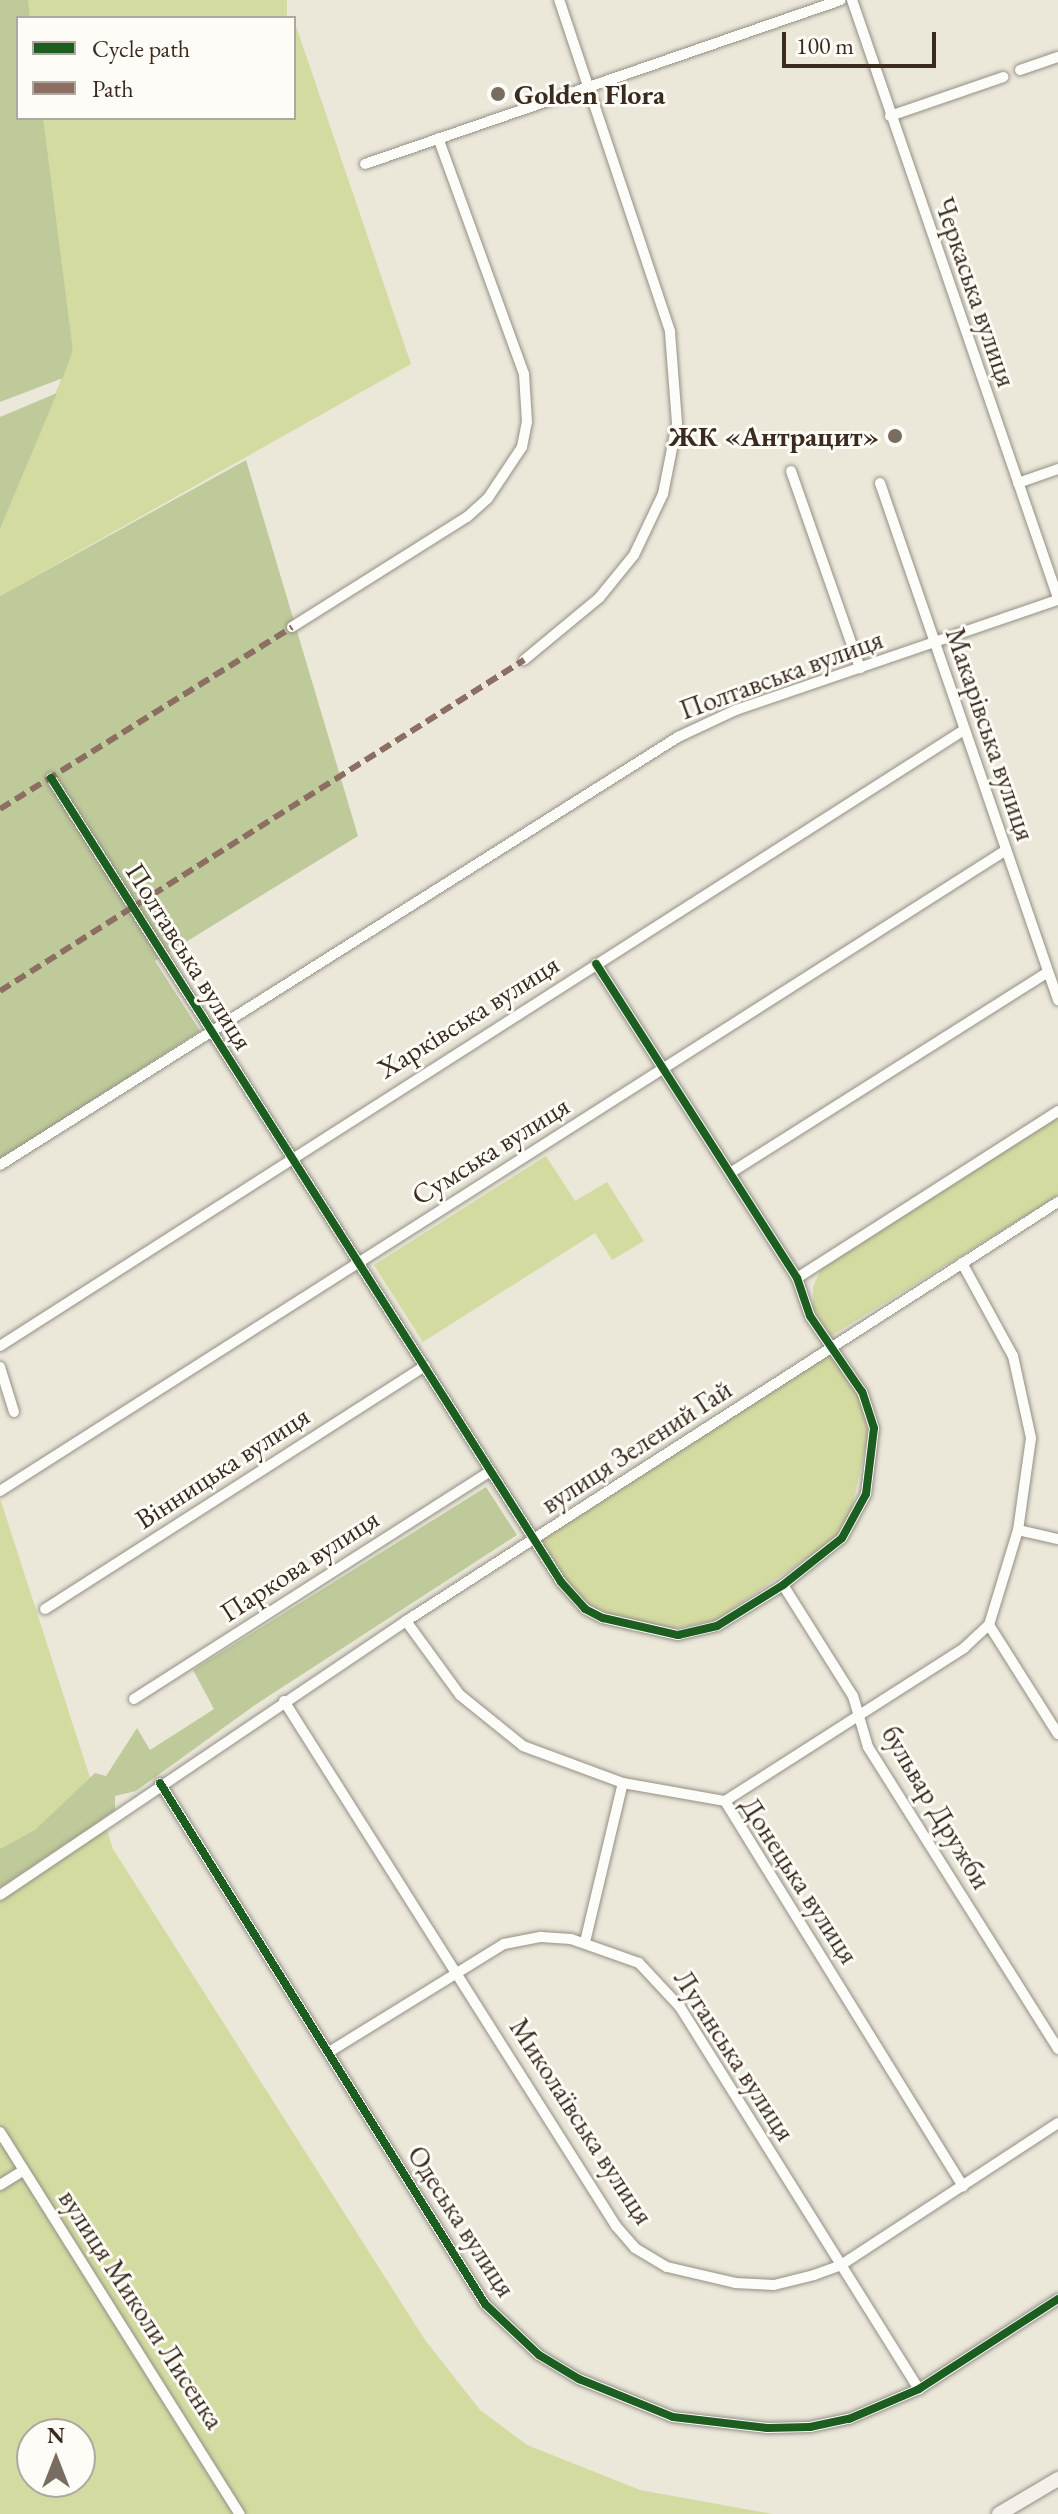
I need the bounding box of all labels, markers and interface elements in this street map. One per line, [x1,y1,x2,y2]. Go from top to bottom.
legend [16,16,296,120]
scale bar [786,16,940,66]
text: 100 m [796,30,854,61]
text: Cycle path [92,33,190,64]
text: Path [92,73,134,104]
place label: Golden Flora [514,77,665,111]
marker: Golden Flora [489,85,507,103]
street label: Черкаська вулиця [928,193,1024,391]
place label: ЖК «Антрацит» [669,419,879,453]
marker: ЖК «Антрацит» [886,427,904,445]
street label: Полтавська вулиця [675,622,887,726]
street label: Макарівська вулиця [939,623,1043,845]
street label: Полтавська вулиця [119,856,261,1056]
street label: Харківська вулиця [371,947,565,1085]
street label: Сумська вулиця [405,1088,575,1212]
street label: вулиця Зелений Гай [534,1372,738,1520]
street label: Вінницька вулиця [129,1398,315,1536]
street label: Паркова вулиця [213,1501,385,1629]
street label: бульвар Дружби [875,1719,999,1895]
street label: Донецька вулиця [734,1790,866,1970]
street label: Луганська вулиця [667,1963,803,2147]
street label: Миколаївська вулиця [503,2012,661,2230]
street label: Одеська вулиця [401,2139,523,2303]
street label: вулиця Миколи Лисенка [52,2183,232,2435]
north arrow [16,2418,96,2498]
text: N [47,2421,65,2450]

